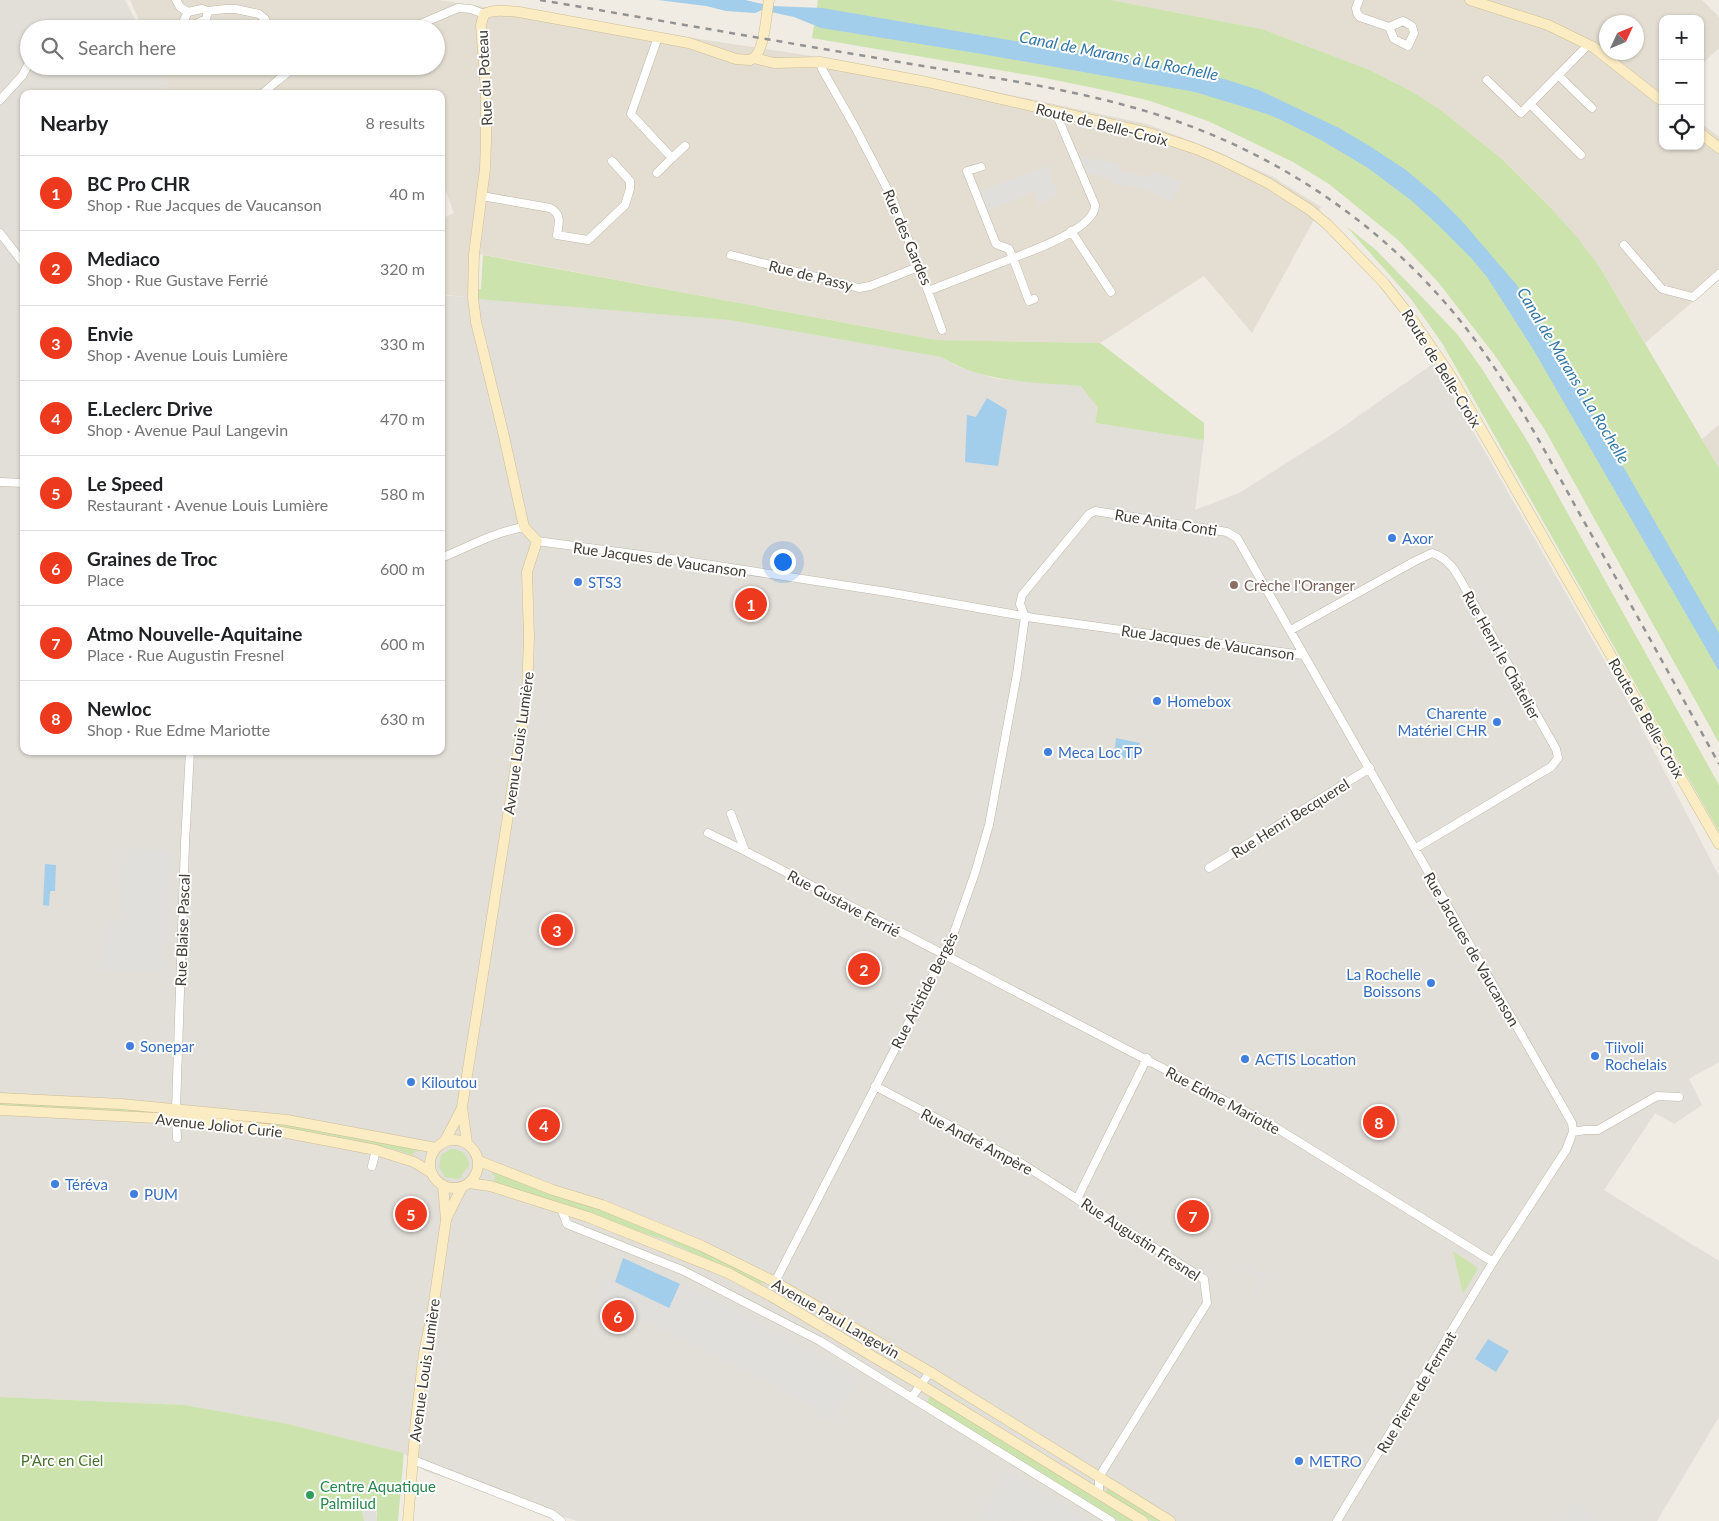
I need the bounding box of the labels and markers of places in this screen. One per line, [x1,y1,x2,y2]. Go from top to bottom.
place label: Axor [1402,529,1434,547]
marker: Axor [1386,532,1398,544]
place label: STS3 [588,573,622,591]
marker: STS3 [572,576,584,588]
place label: Crèche l'Oranger [1244,576,1356,594]
marker: Crèche l'Oranger [1228,579,1240,591]
pin: 1 [735,585,767,623]
place label: Homebox [1167,692,1232,710]
marker: Homebox [1151,695,1163,707]
place label: Charente Matériel CHR [1397,704,1488,739]
marker: Charente Matériel CHR [1491,716,1503,728]
place label: Meca Loc TP [1058,743,1142,761]
marker: Meca Loc TP [1042,746,1054,758]
pin: 3 [541,911,573,949]
pin: 2 [848,950,880,988]
place label: La Rochelle Boissons [1346,965,1421,1000]
marker: La Rochelle Boissons [1425,977,1437,989]
place label: Sonepar [140,1037,195,1055]
place label: Tiivoli Rochelais [1605,1038,1667,1073]
marker: Sonepar [124,1040,136,1052]
place label: ACTIS Location [1255,1050,1356,1068]
marker: Tiivoli Rochelais [1589,1050,1601,1062]
marker: ACTIS Location [1239,1053,1251,1065]
place label: Kiloutou [421,1073,477,1091]
marker: Kiloutou [405,1076,417,1088]
pin: 8 [1363,1103,1395,1141]
pin: 4 [528,1106,560,1144]
place label: Téréva [65,1175,108,1193]
marker: Téréva [49,1178,61,1190]
place label: PUM [144,1185,178,1203]
marker: PUM [128,1188,140,1200]
pin: 5 [395,1195,427,1233]
pin: 7 [1177,1197,1209,1235]
pin: 6 [602,1297,634,1335]
place label: METRO [1309,1452,1362,1470]
marker: METRO [1293,1455,1305,1467]
place label: Centre Aquatique Palmilud [320,1477,436,1512]
marker: Centre Aquatique Palmilud [304,1489,316,1501]

